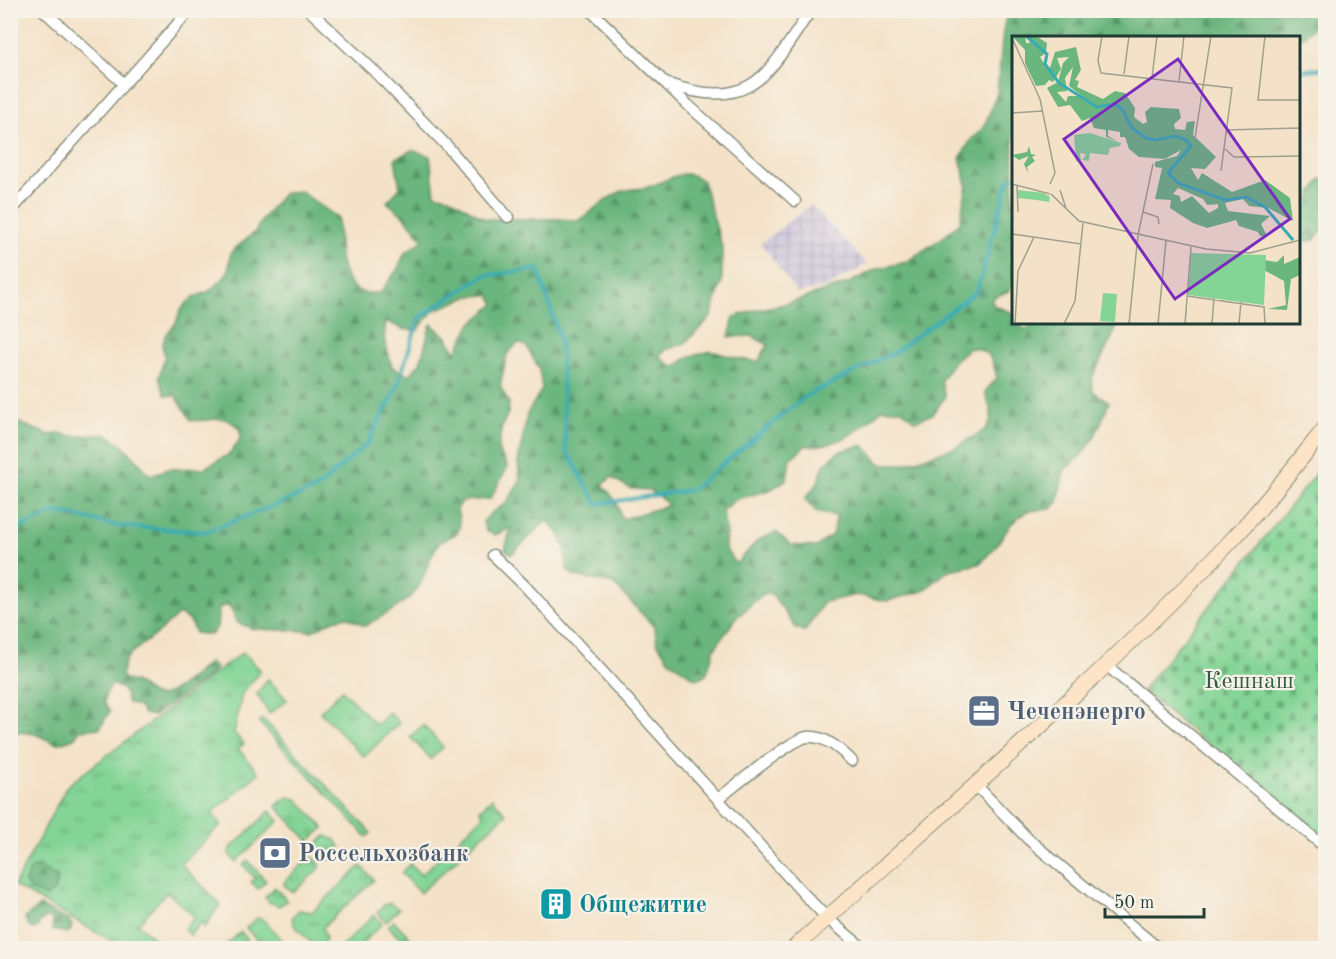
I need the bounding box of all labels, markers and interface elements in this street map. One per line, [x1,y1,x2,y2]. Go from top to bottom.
inset map [1012,36,1300,324]
park label: Кешнаш [1204,670,1294,694]
office icon: Чеченэнерго [966,693,1002,729]
place label: Чеченэнерго [1007,701,1146,725]
bank icon: Россельхозбанк [257,835,293,871]
place label: Россельхозбанк [298,843,469,867]
scale bar [1105,881,1204,919]
building icon: Общежитие [538,886,574,922]
place label: Общежитие [579,894,707,918]
text: 50 m [1114,894,1154,912]

